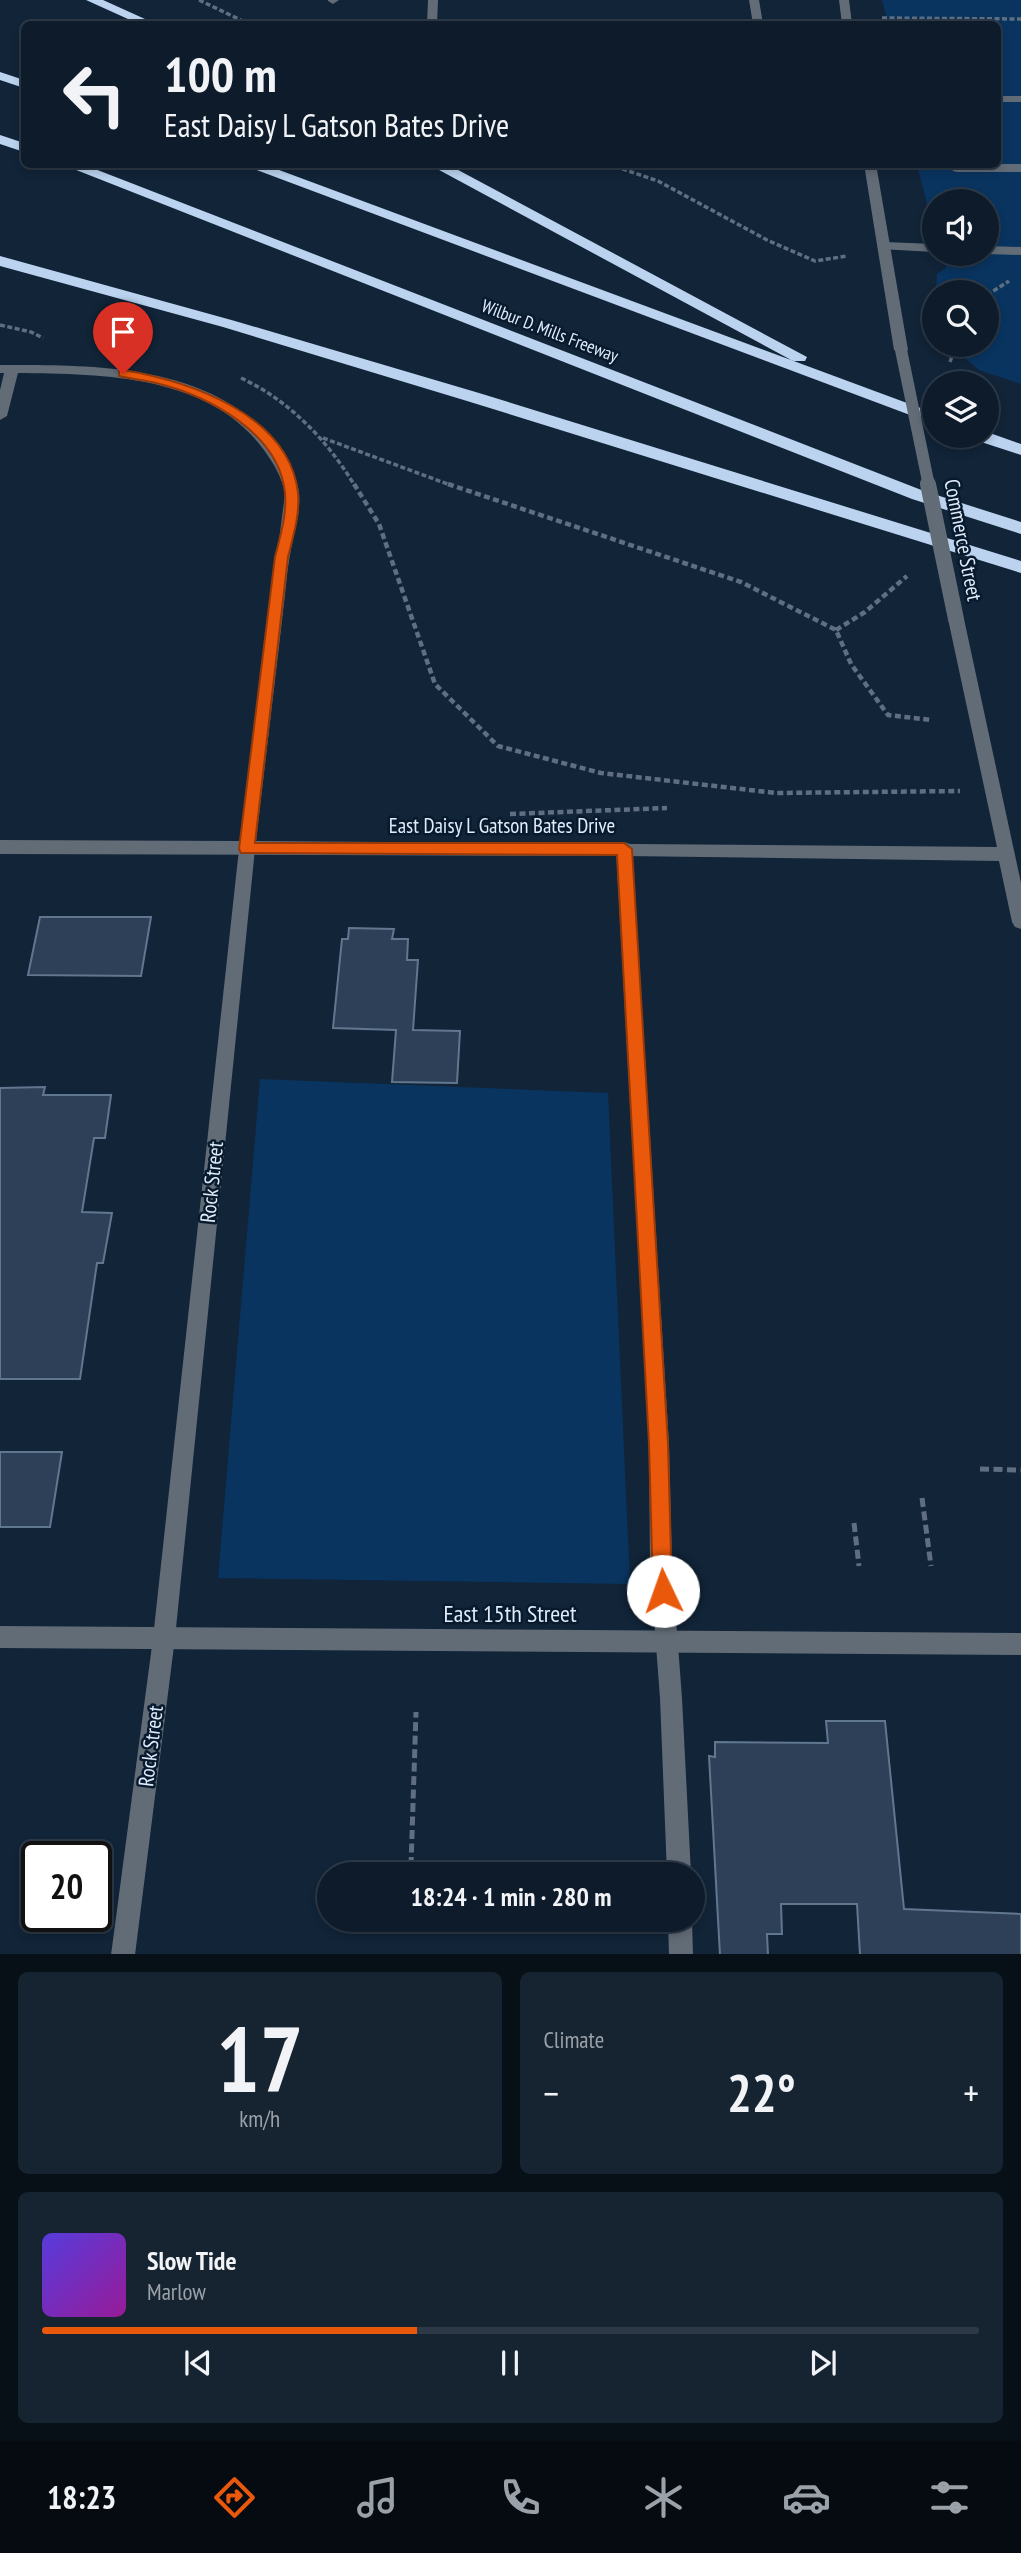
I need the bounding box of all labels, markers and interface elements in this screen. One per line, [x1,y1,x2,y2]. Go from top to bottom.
text: 100 m [164,42,277,106]
icon: left [49,49,140,140]
text: East Daisy L Gatson Bates Drive [164,104,509,146]
map controls [922,189,999,448]
button: sound [922,189,999,266]
button: search [922,280,999,357]
street label: Wilbur D. Mills Freeway [479,294,622,367]
pin [93,302,153,374]
icon: arrive [104,313,142,351]
button: layers [922,371,999,448]
street label: Commerce Street [938,477,989,603]
street label: East Daisy L Gatson Bates Drive [389,812,615,839]
street label: Rock Street [194,1140,229,1224]
position arrow [626,1554,700,1628]
street label: East 15th Street [443,1598,577,1629]
street label: Rock Street [132,1704,169,1788]
speed limit sign: 20 [21,1841,112,1932]
text: 18:24 · 1 min · 280 m [411,1880,611,1913]
text: 17 [216,1999,303,2117]
text: Climate [544,2025,604,2054]
text: 22° [727,2059,796,2126]
text: − [544,2068,559,2117]
text: + [963,2068,979,2117]
text: km/h [239,2104,280,2133]
text: Slow Tide [147,2244,237,2277]
text: Marlow [147,2277,206,2306]
icon: previous [179,2344,217,2382]
icon: pause [491,2344,529,2382]
icon: next [804,2344,842,2382]
icon: directions [210,2473,259,2522]
icon: music [353,2473,402,2522]
icon: phone [496,2473,545,2522]
icon: climate [639,2473,688,2522]
icon: car [782,2473,831,2522]
icon: filters [925,2473,974,2522]
text: 18:23 [47,2476,116,2518]

